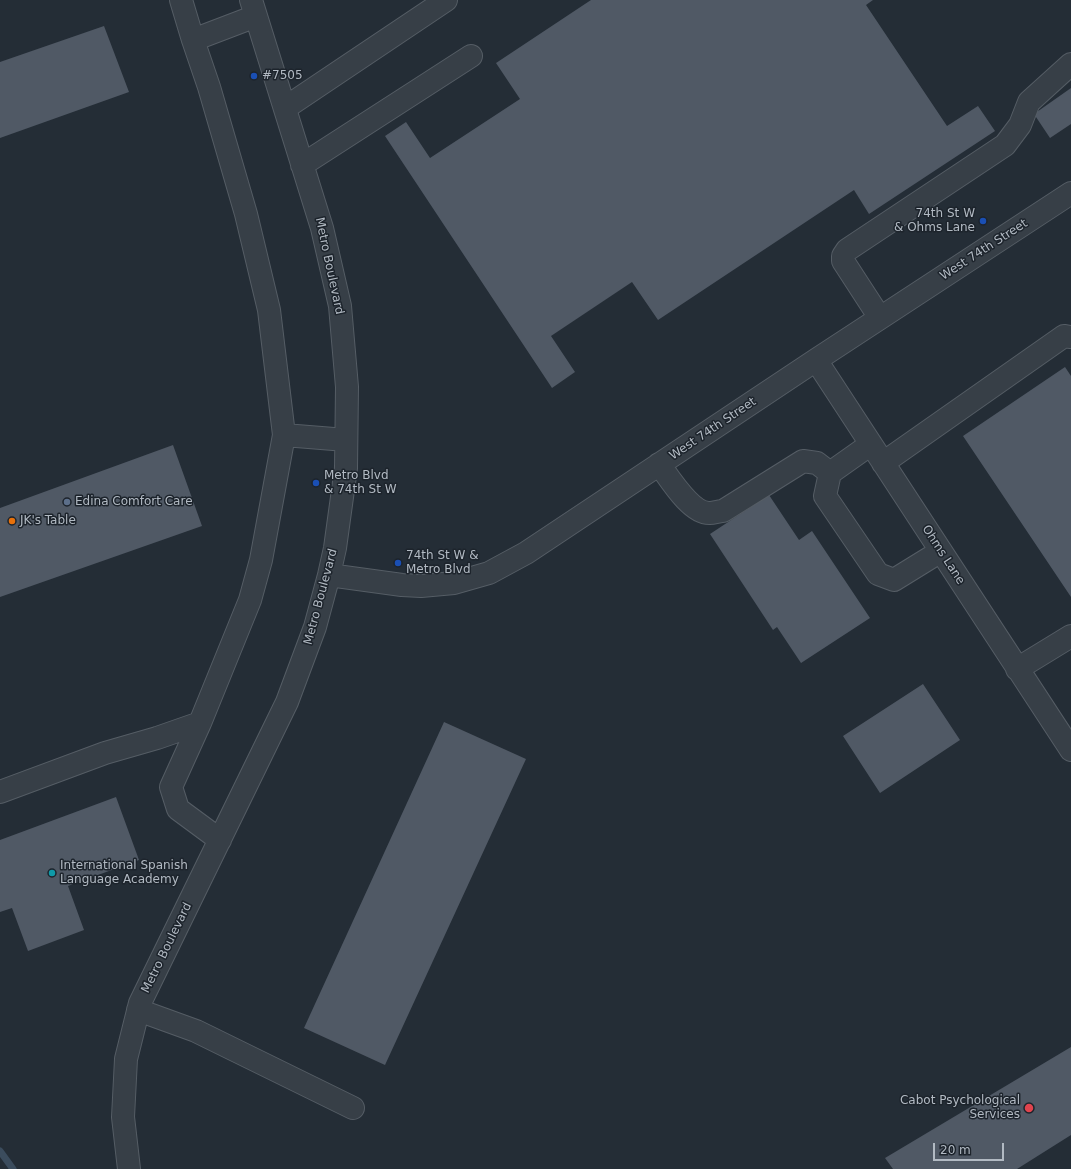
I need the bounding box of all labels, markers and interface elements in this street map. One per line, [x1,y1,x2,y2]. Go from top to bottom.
place label: #7505 [262,69,303,83]
marker: #7505 [249,71,259,81]
place label: 74th St W & Ohms Lane [894,207,975,235]
street label: Metro Boulevard [312,216,346,316]
street label: West 74th Street [938,216,1030,284]
marker: 74th St W & Ohms Lane [978,216,988,226]
street label: West 74th Street [667,395,759,463]
place label: Metro Blvd & 74th St W [324,469,397,497]
marker: Metro Blvd & 74th St W [311,478,321,488]
place label: Edina Comfort Care [75,495,193,509]
marker: Edina Comfort Care [62,497,72,507]
place label: JK's Table [20,514,76,528]
marker: JK's Table [7,516,17,526]
street label: Ohms Lane [918,523,968,587]
street label: Metro Boulevard [301,547,341,647]
place label: 74th St W & Metro Blvd [406,549,479,577]
marker: 74th St W & Metro Blvd [393,558,403,568]
place label: International Spanish Language Academy [60,859,188,887]
marker: International Spanish Language Academy [47,868,57,878]
street label: Metro Boulevard [139,900,195,996]
place label: Cabot Psychological Services [900,1094,1020,1122]
marker: Cabot Psychological Services [1023,1102,1035,1114]
scale bar [935,1135,1006,1161]
text: 20 m [940,1143,971,1157]

